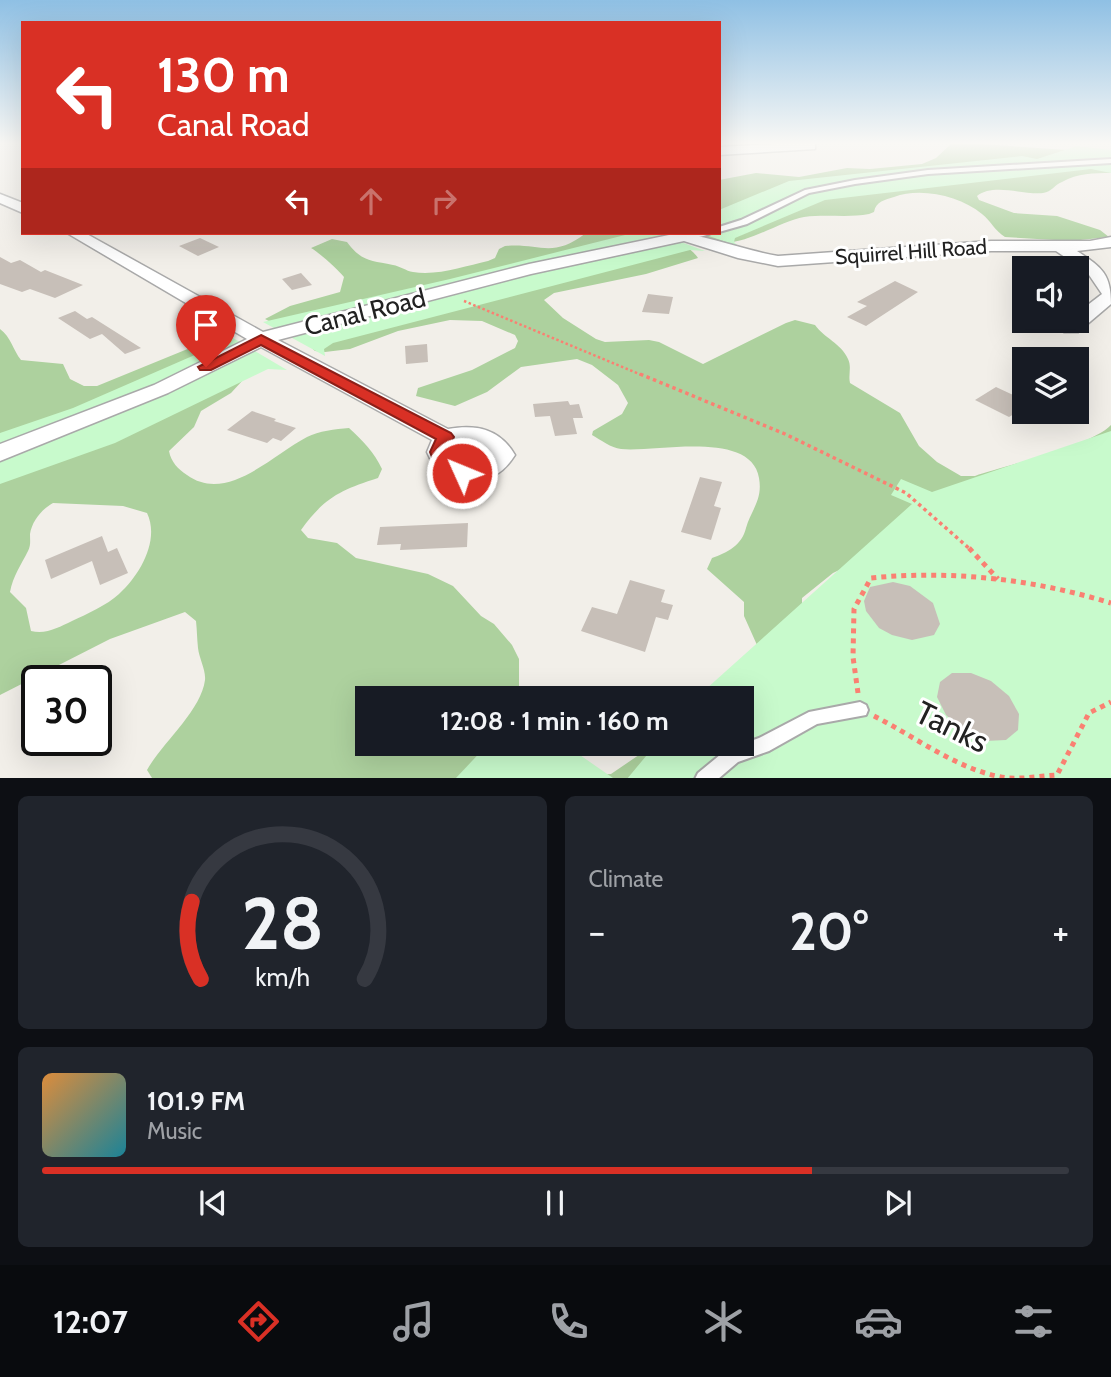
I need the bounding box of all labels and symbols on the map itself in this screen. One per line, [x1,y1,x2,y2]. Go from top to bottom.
street label: Squirrel Hill Road [834,234,988,269]
street label: Canal Road [301,281,429,343]
pin [176,295,236,367]
position arrow [425,436,499,510]
speed limit sign: 30 [21,665,112,756]
street label: Tanks [910,692,995,761]

